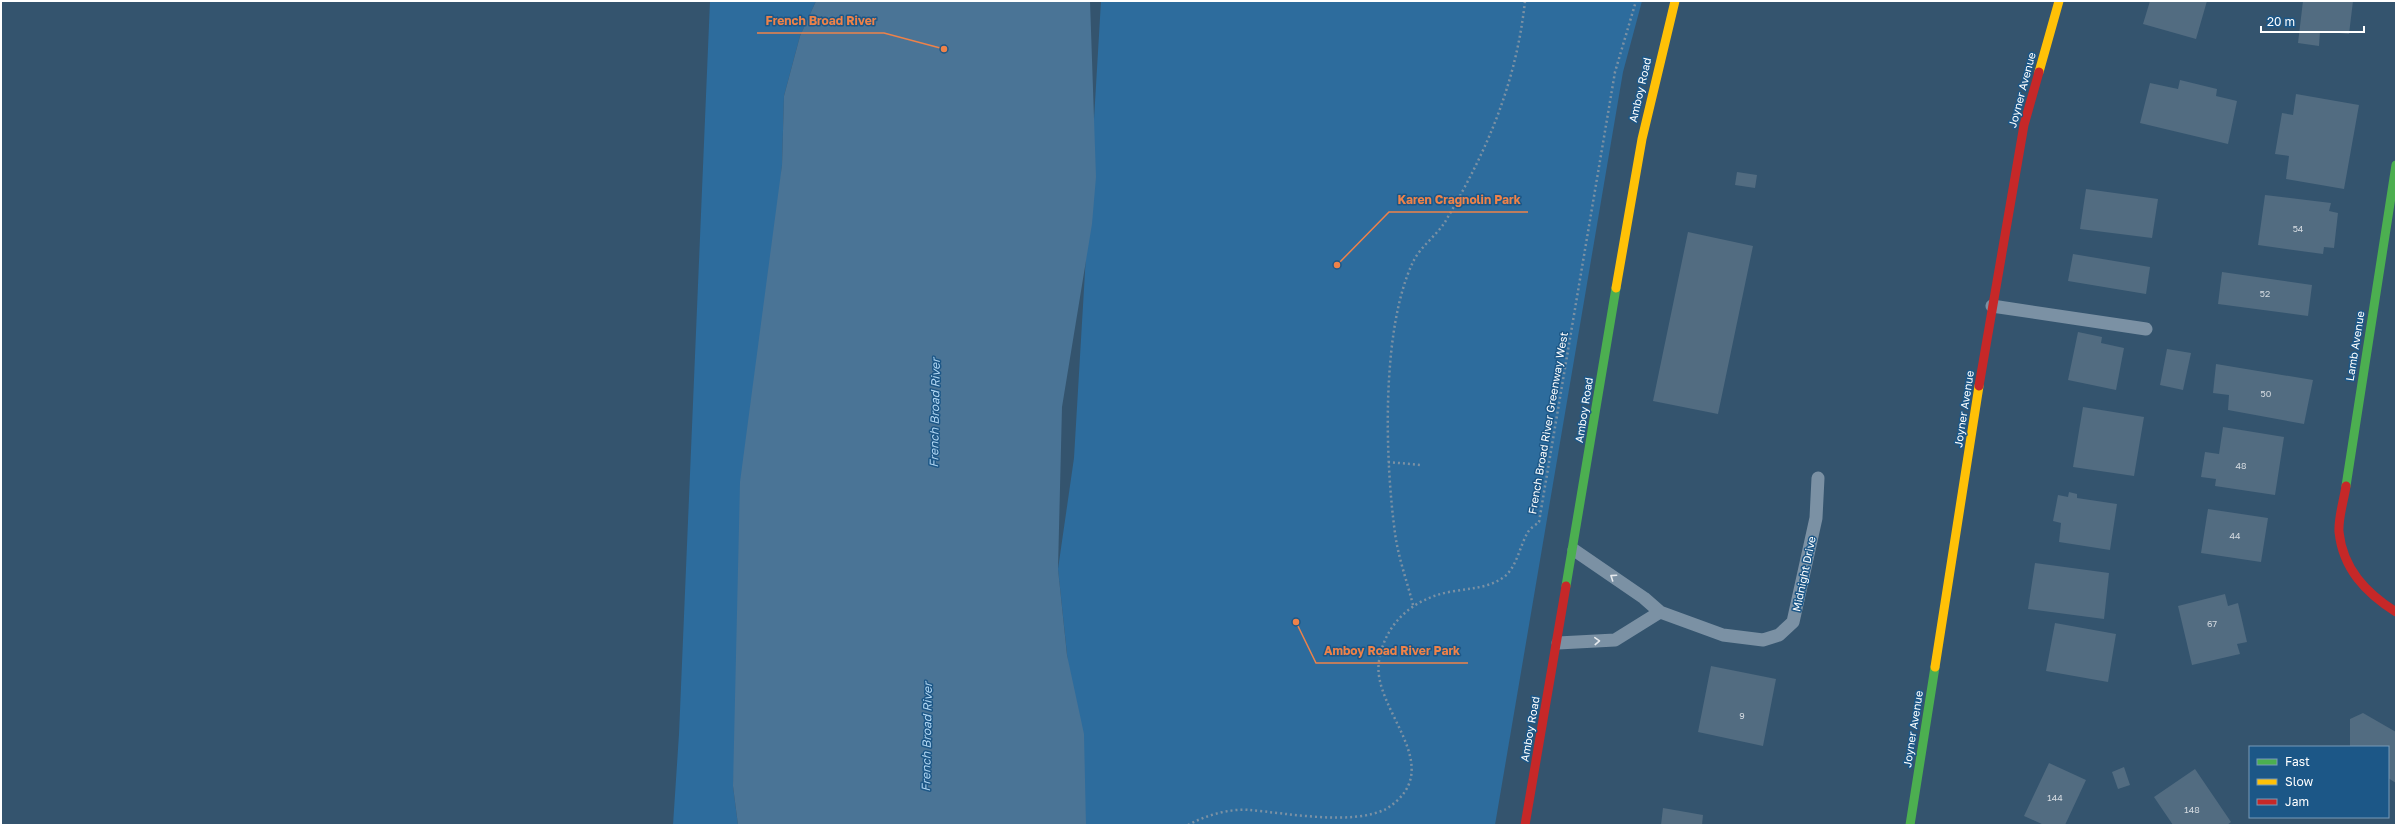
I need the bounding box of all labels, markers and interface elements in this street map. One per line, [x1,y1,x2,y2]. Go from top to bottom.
scale bar [2261,8,2364,34]
callout: French Broad River [757,9,884,33]
text: French Broad River [766,13,877,28]
text: 20 m [2267,14,2295,29]
street label: Joyner Avenue [2005,51,2038,129]
street label: Amboy Road [1626,56,1653,124]
callout: Karen Cragnolin Park [1389,188,1528,212]
text: Karen Cragnolin Park [1397,192,1521,207]
house number: 54 [2293,223,2304,234]
house number: 52 [2260,288,2270,299]
street label: Lamb Avenue [2343,310,2366,382]
street label: French Broad River Greenway West [1525,331,1570,515]
water label: French Broad River [926,356,943,468]
street label: Joyner Avenue [1951,370,1976,448]
street label: Amboy Road [1572,376,1595,444]
house number: 50 [2261,388,2272,399]
house number: 48 [2236,460,2246,471]
house number: 44 [2230,530,2241,541]
street label: Midnight Drive [1789,535,1818,613]
one-way arrow [1611,575,1618,582]
house number: 67 [2207,618,2217,629]
one-way arrow [1594,637,1600,645]
callout: Amboy Road River Park [1316,639,1468,663]
text: Amboy Road River Park [1324,643,1460,658]
water label: French Broad River [918,680,935,792]
street label: Joyner Avenue [1900,690,1925,768]
street label: Amboy Road [1517,695,1542,763]
house number: 9 [1739,710,1745,721]
legend [2249,746,2389,818]
text: Fast [2285,754,2310,769]
text: Slow [2285,774,2313,789]
house number: 144 [2047,792,2063,803]
text: Jam [2285,794,2309,809]
house number: 148 [2184,804,2200,815]

